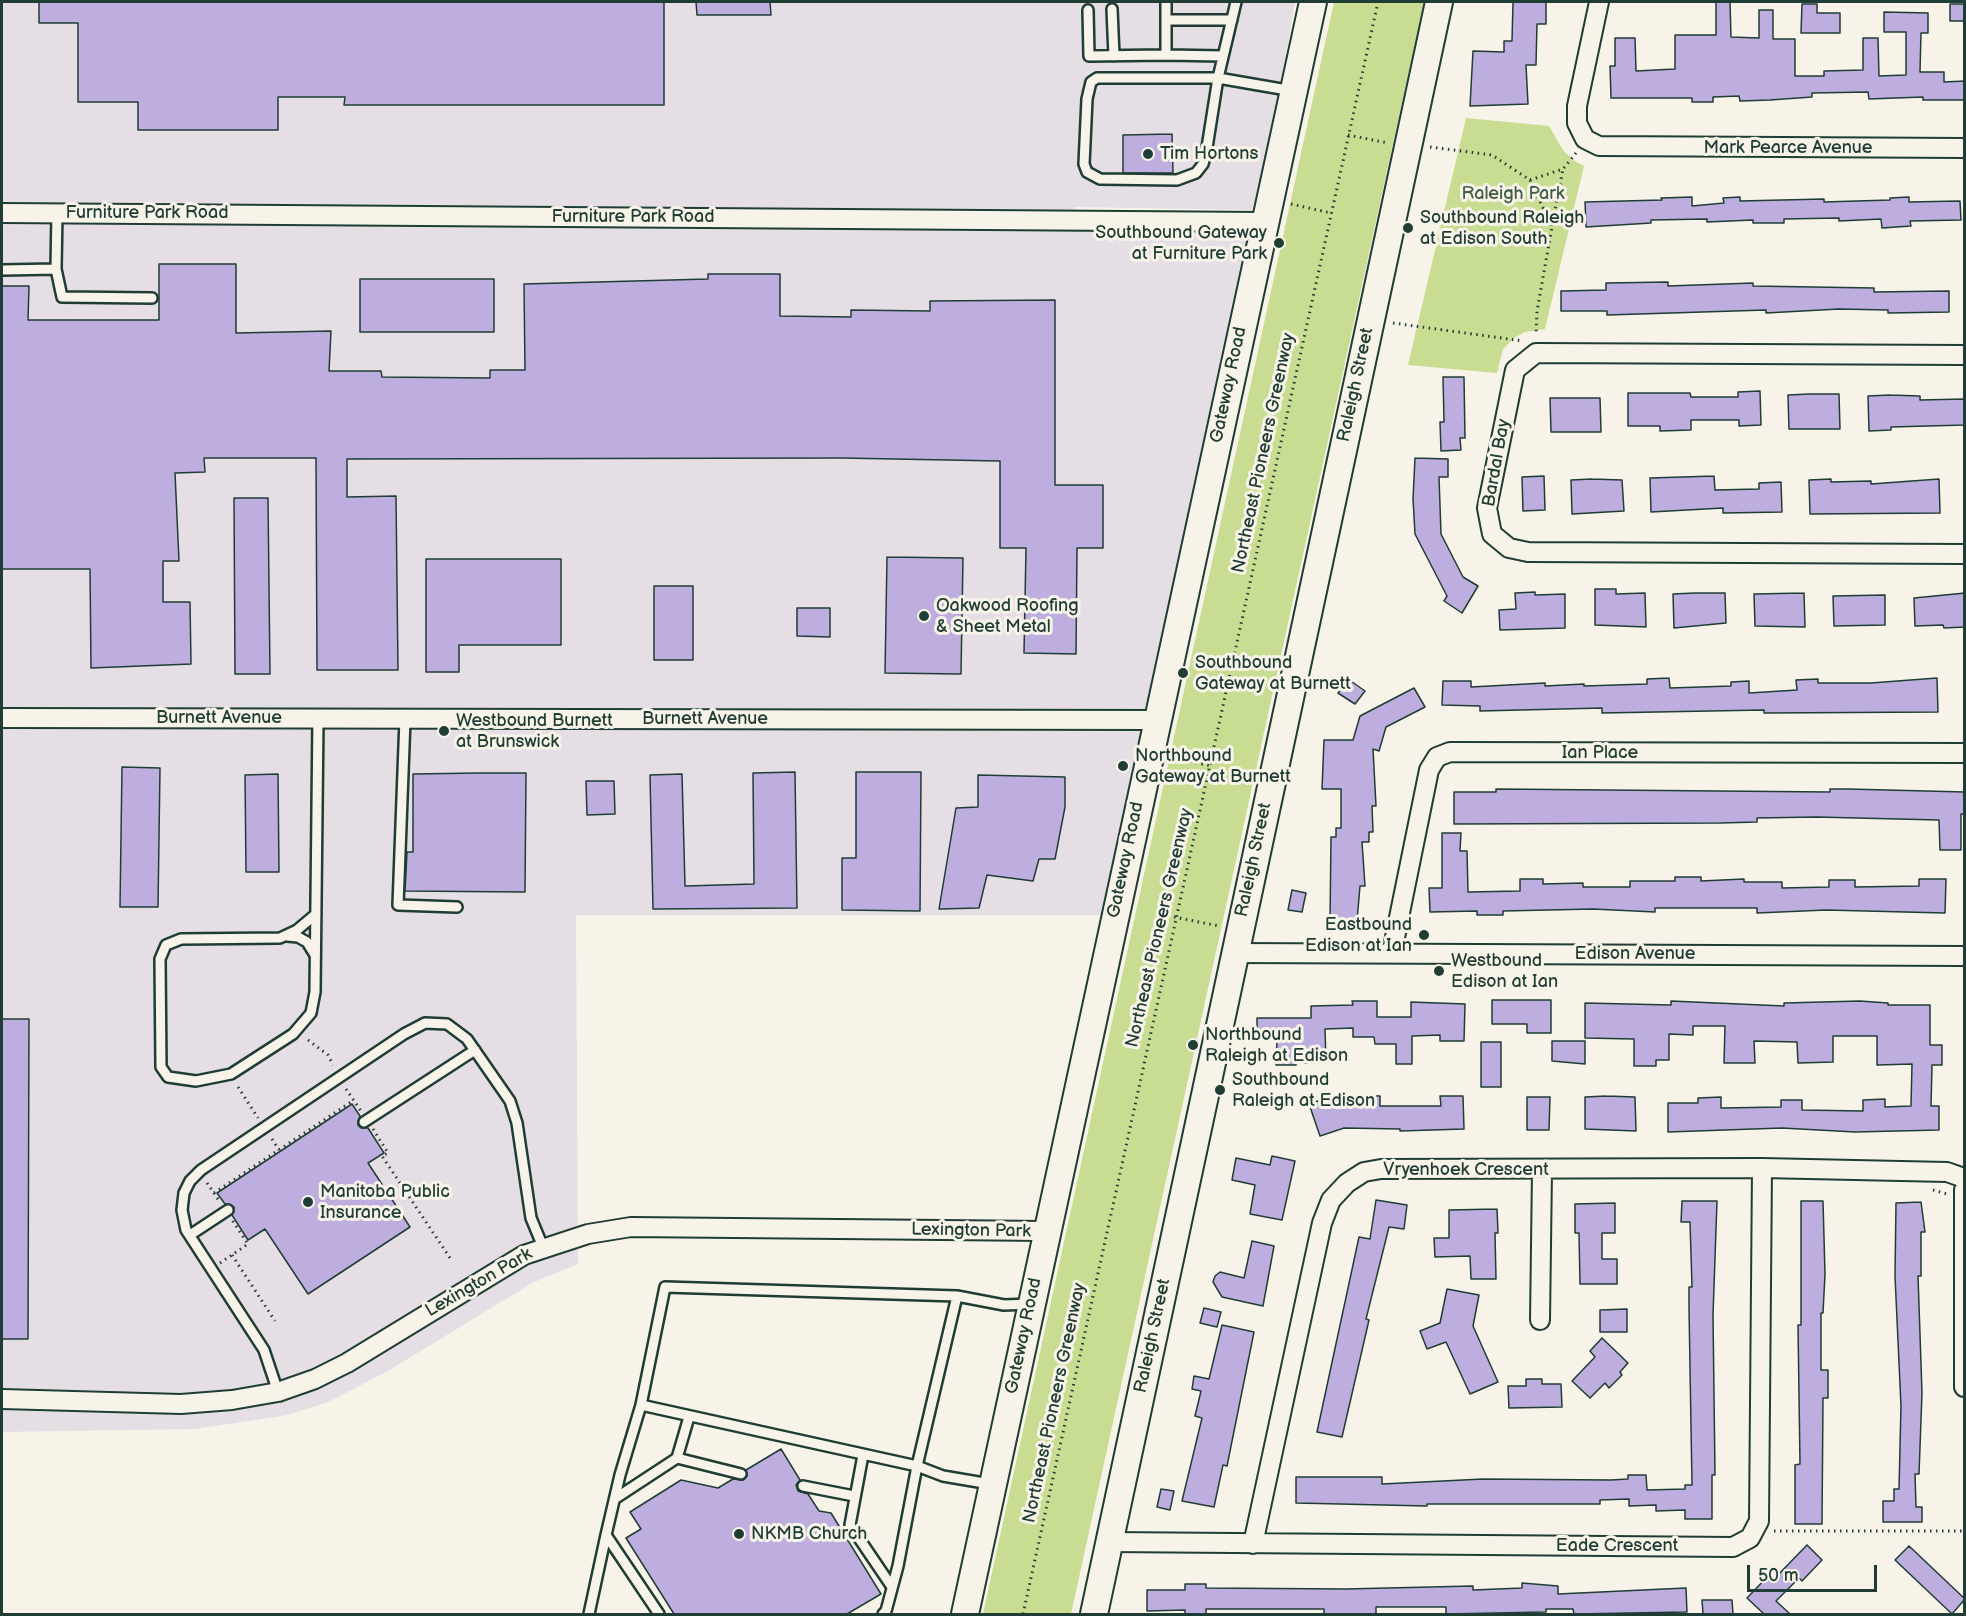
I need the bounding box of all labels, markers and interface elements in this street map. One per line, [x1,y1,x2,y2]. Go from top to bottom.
street label: Mark Pearce Avenue [1703,137,1873,159]
place label: Tim Hortons [1160,143,1258,165]
marker: Tim Hortons [1141,147,1155,161]
park label: Raleigh Park [1461,183,1565,205]
street label: Furniture Park Road [65,202,229,224]
street label: Furniture Park Road [551,206,715,228]
place label: Southbound Raleigh at Edison South [1420,207,1584,250]
marker: Southbound Raleigh at Edison South [1401,221,1415,235]
place label: Southbound Gateway at Furniture Park [1095,222,1267,264]
marker: Southbound Gateway at Furniture Park [1272,236,1286,250]
street label: Gateway Road [1206,325,1252,445]
street label: Raleigh Street [1333,326,1379,444]
street label: Northeast Pioneers Greenway [1228,331,1300,575]
street label: Bardal Bay [1479,417,1515,509]
place label: Oakwood Roofing & Sheet Metal [936,595,1079,638]
marker: Oakwood Roofing & Sheet Metal [917,609,931,623]
place label: Southbound Gateway at Burnett [1195,652,1351,694]
marker: Southbound Gateway at Burnett [1176,666,1190,680]
street label: Burnett Avenue [156,707,282,729]
street label: Burnett Avenue [642,708,768,730]
place label: Westbound Burnett at Brunswick [456,710,613,752]
marker: Westbound Burnett at Brunswick [437,724,451,738]
street label: Ian Place [1562,742,1638,764]
place label: Northbound Gateway at Burnett [1135,745,1291,788]
marker: Northbound Gateway at Burnett [1116,759,1130,773]
street label: Gateway Road [1103,800,1149,920]
street label: Raleigh Street [1231,801,1277,919]
street label: Northeast Pioneers Greenway [1122,806,1198,1050]
place label: Eastbound Edison at Ian [1305,914,1412,956]
marker: Eastbound Edison at Ian [1417,928,1431,942]
street label: Edison Avenue [1575,943,1695,965]
place label: Westbound Edison at Ian [1451,950,1558,992]
marker: Westbound Edison at Ian [1432,964,1446,978]
place label: Northbound Raleigh at Edison [1205,1024,1348,1066]
marker: Northbound Raleigh at Edison [1186,1038,1200,1052]
place label: Southbound Raleigh at Edison [1232,1069,1375,1112]
marker: Southbound Raleigh at Edison [1213,1083,1227,1097]
street label: Vryenhoek Crescent [1383,1159,1549,1181]
place label: Manitoba Public Insurance [320,1181,450,1224]
marker: Manitoba Public Insurance [301,1195,315,1209]
street label: Lexington Park [911,1219,1031,1243]
street label: Lexington Park [422,1244,536,1322]
street label: Gateway Road [1001,1276,1047,1396]
street label: Raleigh Street [1130,1277,1176,1395]
street label: Northeast Pioneers Greenway [1019,1281,1091,1525]
place label: NKMB Church [751,1523,867,1545]
marker: NKMB Church [732,1527,746,1541]
street label: Eade Crescent [1556,1535,1678,1557]
scale bar [1750,1553,1880,1591]
text: 50 m [1758,1565,1799,1586]

